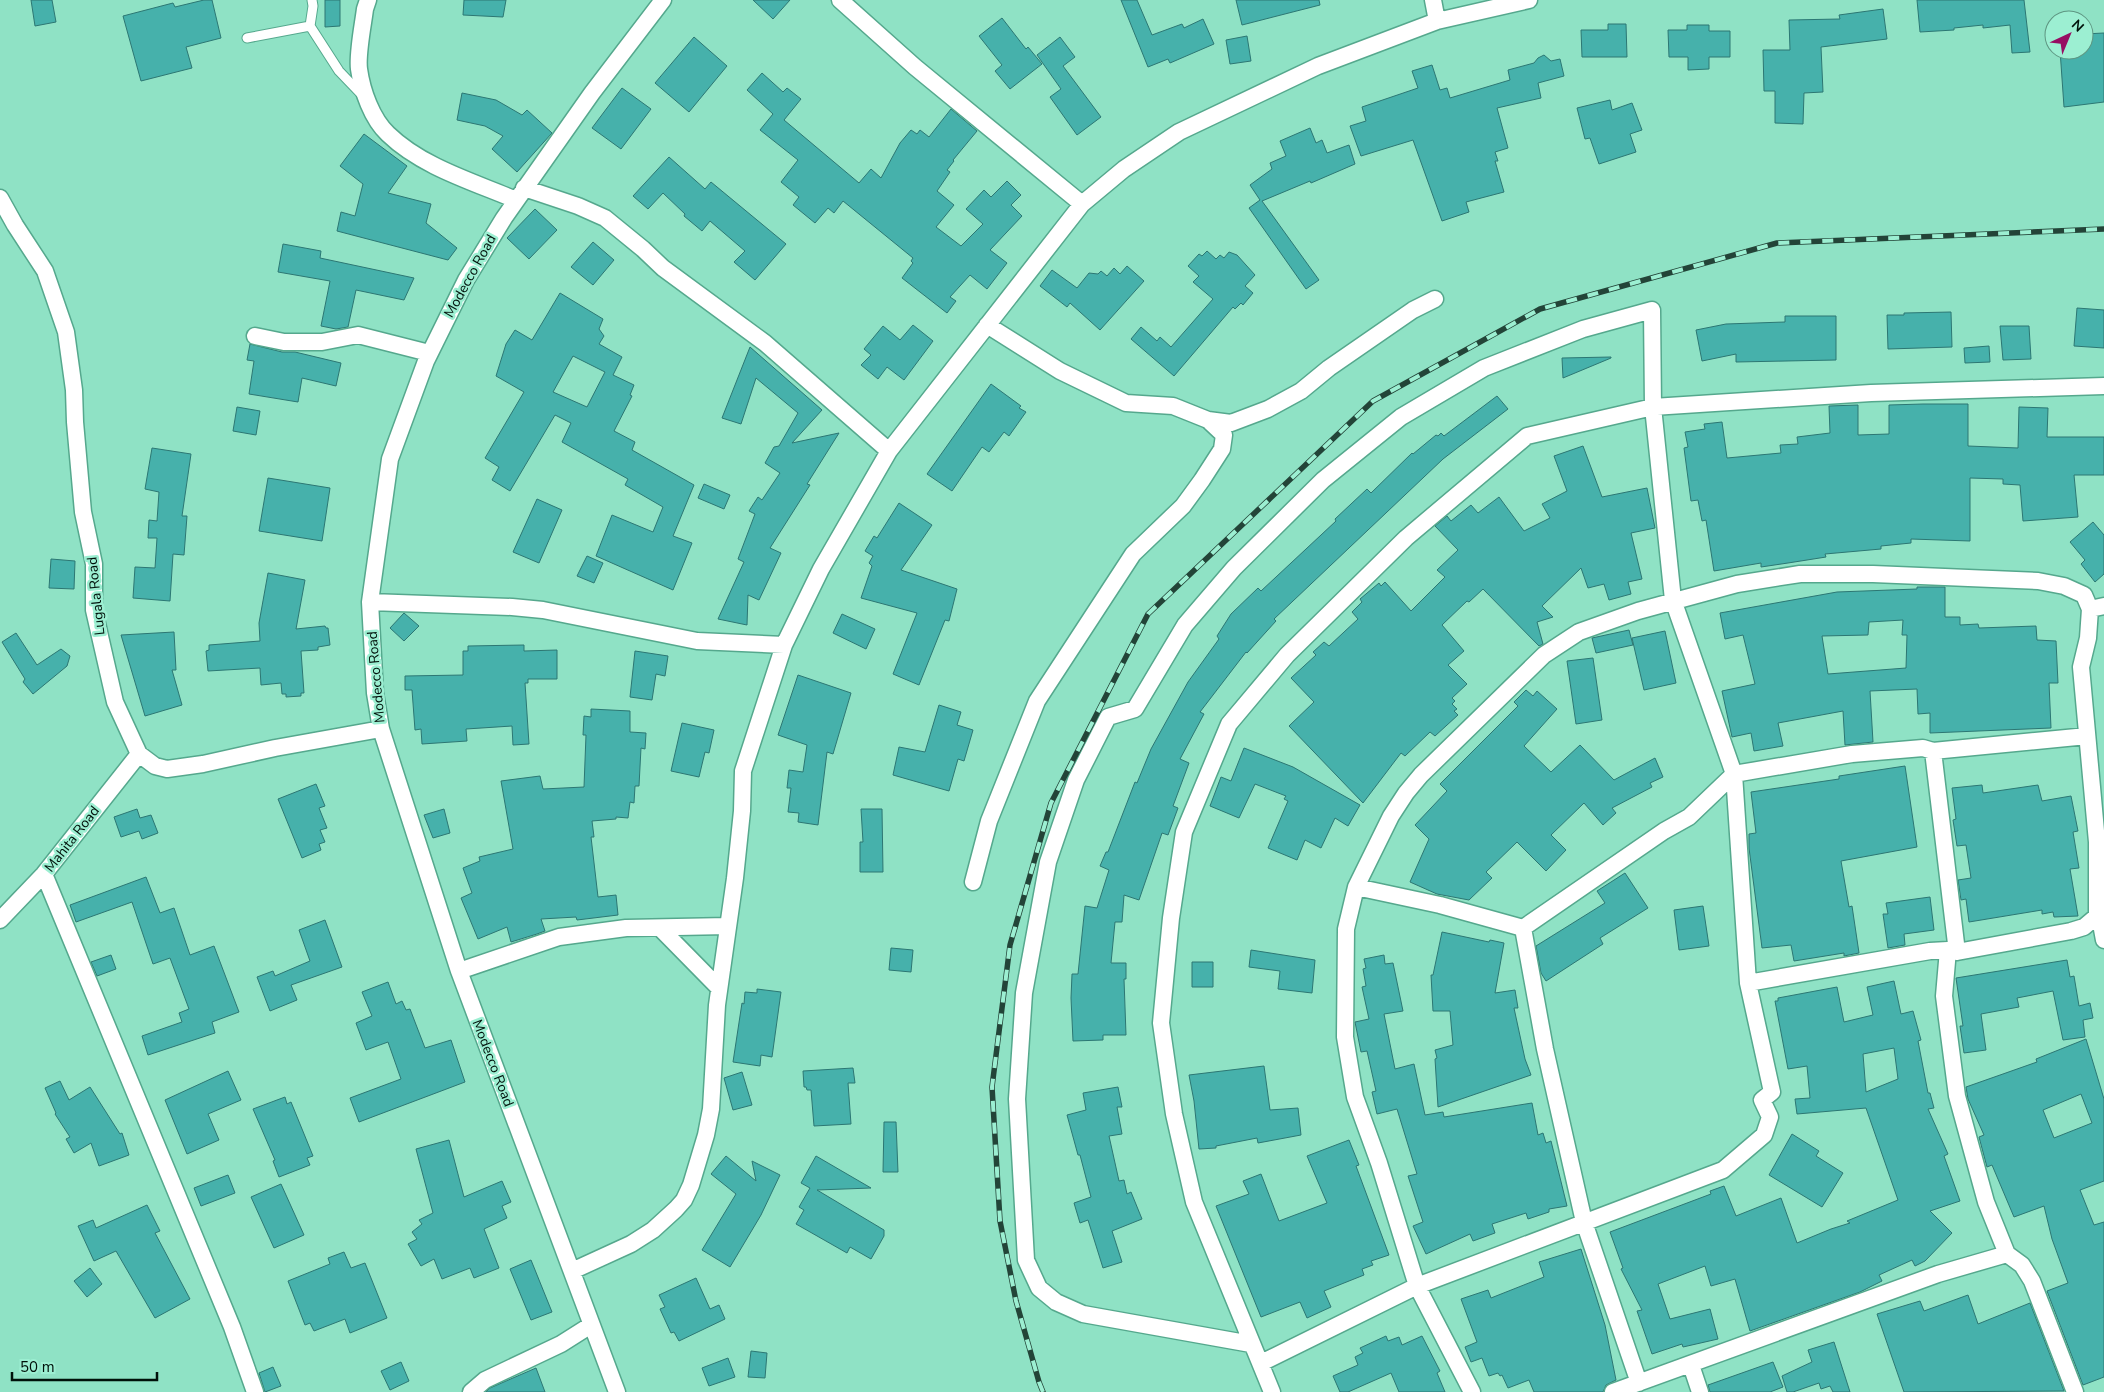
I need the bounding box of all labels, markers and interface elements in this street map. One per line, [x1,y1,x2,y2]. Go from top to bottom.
north arrow [2044,10,2094,60]
text: N [2067,16,2088,36]
street label: Modecco Road [439,231,501,321]
street label: Lugala Road [82,556,110,636]
street label: Modecco Road [363,630,389,724]
street label: Mahita Road [40,802,104,876]
street label: Modecco Road [468,1017,518,1109]
scale bar [12,1350,158,1382]
text: 50 m [20,1357,55,1377]

